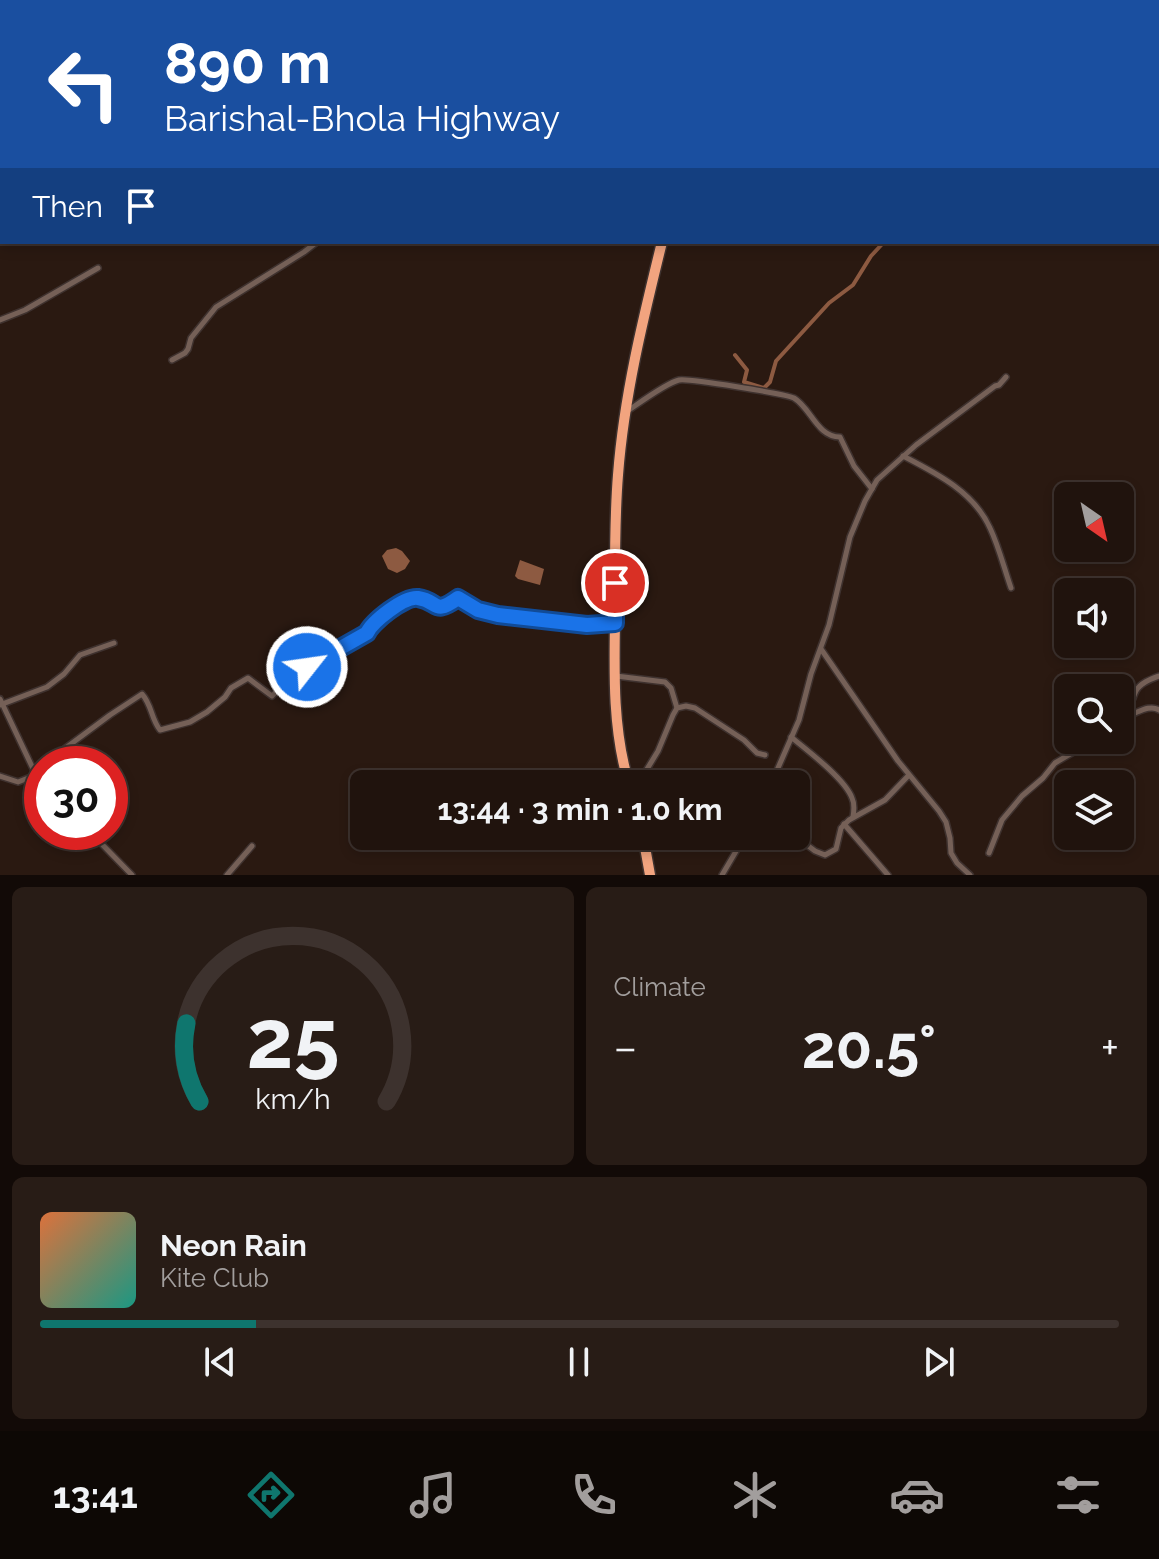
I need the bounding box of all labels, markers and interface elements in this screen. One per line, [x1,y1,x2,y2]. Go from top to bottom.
text: 890 m [164,30,331,96]
icon: left [32,32,136,136]
text: Barishal-Bhola Highway [164,97,560,139]
icon: arrive [119,184,163,228]
text: Then [32,189,103,224]
north arrow [1054,482,1134,562]
map controls [1054,482,1134,850]
pin [581,549,649,617]
icon: arrive [593,561,637,605]
button: sound [1054,578,1134,658]
position arrow [265,625,349,709]
button: search [1054,674,1134,754]
speed limit sign: 30 [24,746,128,850]
button: layers [1054,770,1134,850]
text: 13:44 · 3 min · 1.0 km [437,792,723,827]
text: Climate [614,972,706,1002]
text: 25 [246,990,339,1087]
text: 20.5° [802,1012,936,1082]
text: − [614,1022,637,1073]
text: + [1101,1022,1119,1073]
text: km/h [255,1082,330,1116]
text: Neon Rain [160,1228,307,1263]
text: Kite Club [160,1263,269,1293]
icon: previous [198,1340,242,1384]
icon: pause [557,1340,601,1384]
icon: next [917,1340,961,1384]
icon: directions [243,1467,299,1523]
icon: music [405,1467,461,1523]
icon: phone [566,1467,622,1523]
icon: climate [727,1467,783,1523]
icon: car [889,1467,945,1523]
icon: filters [1050,1467,1106,1523]
text: 13:41 [53,1474,138,1516]

